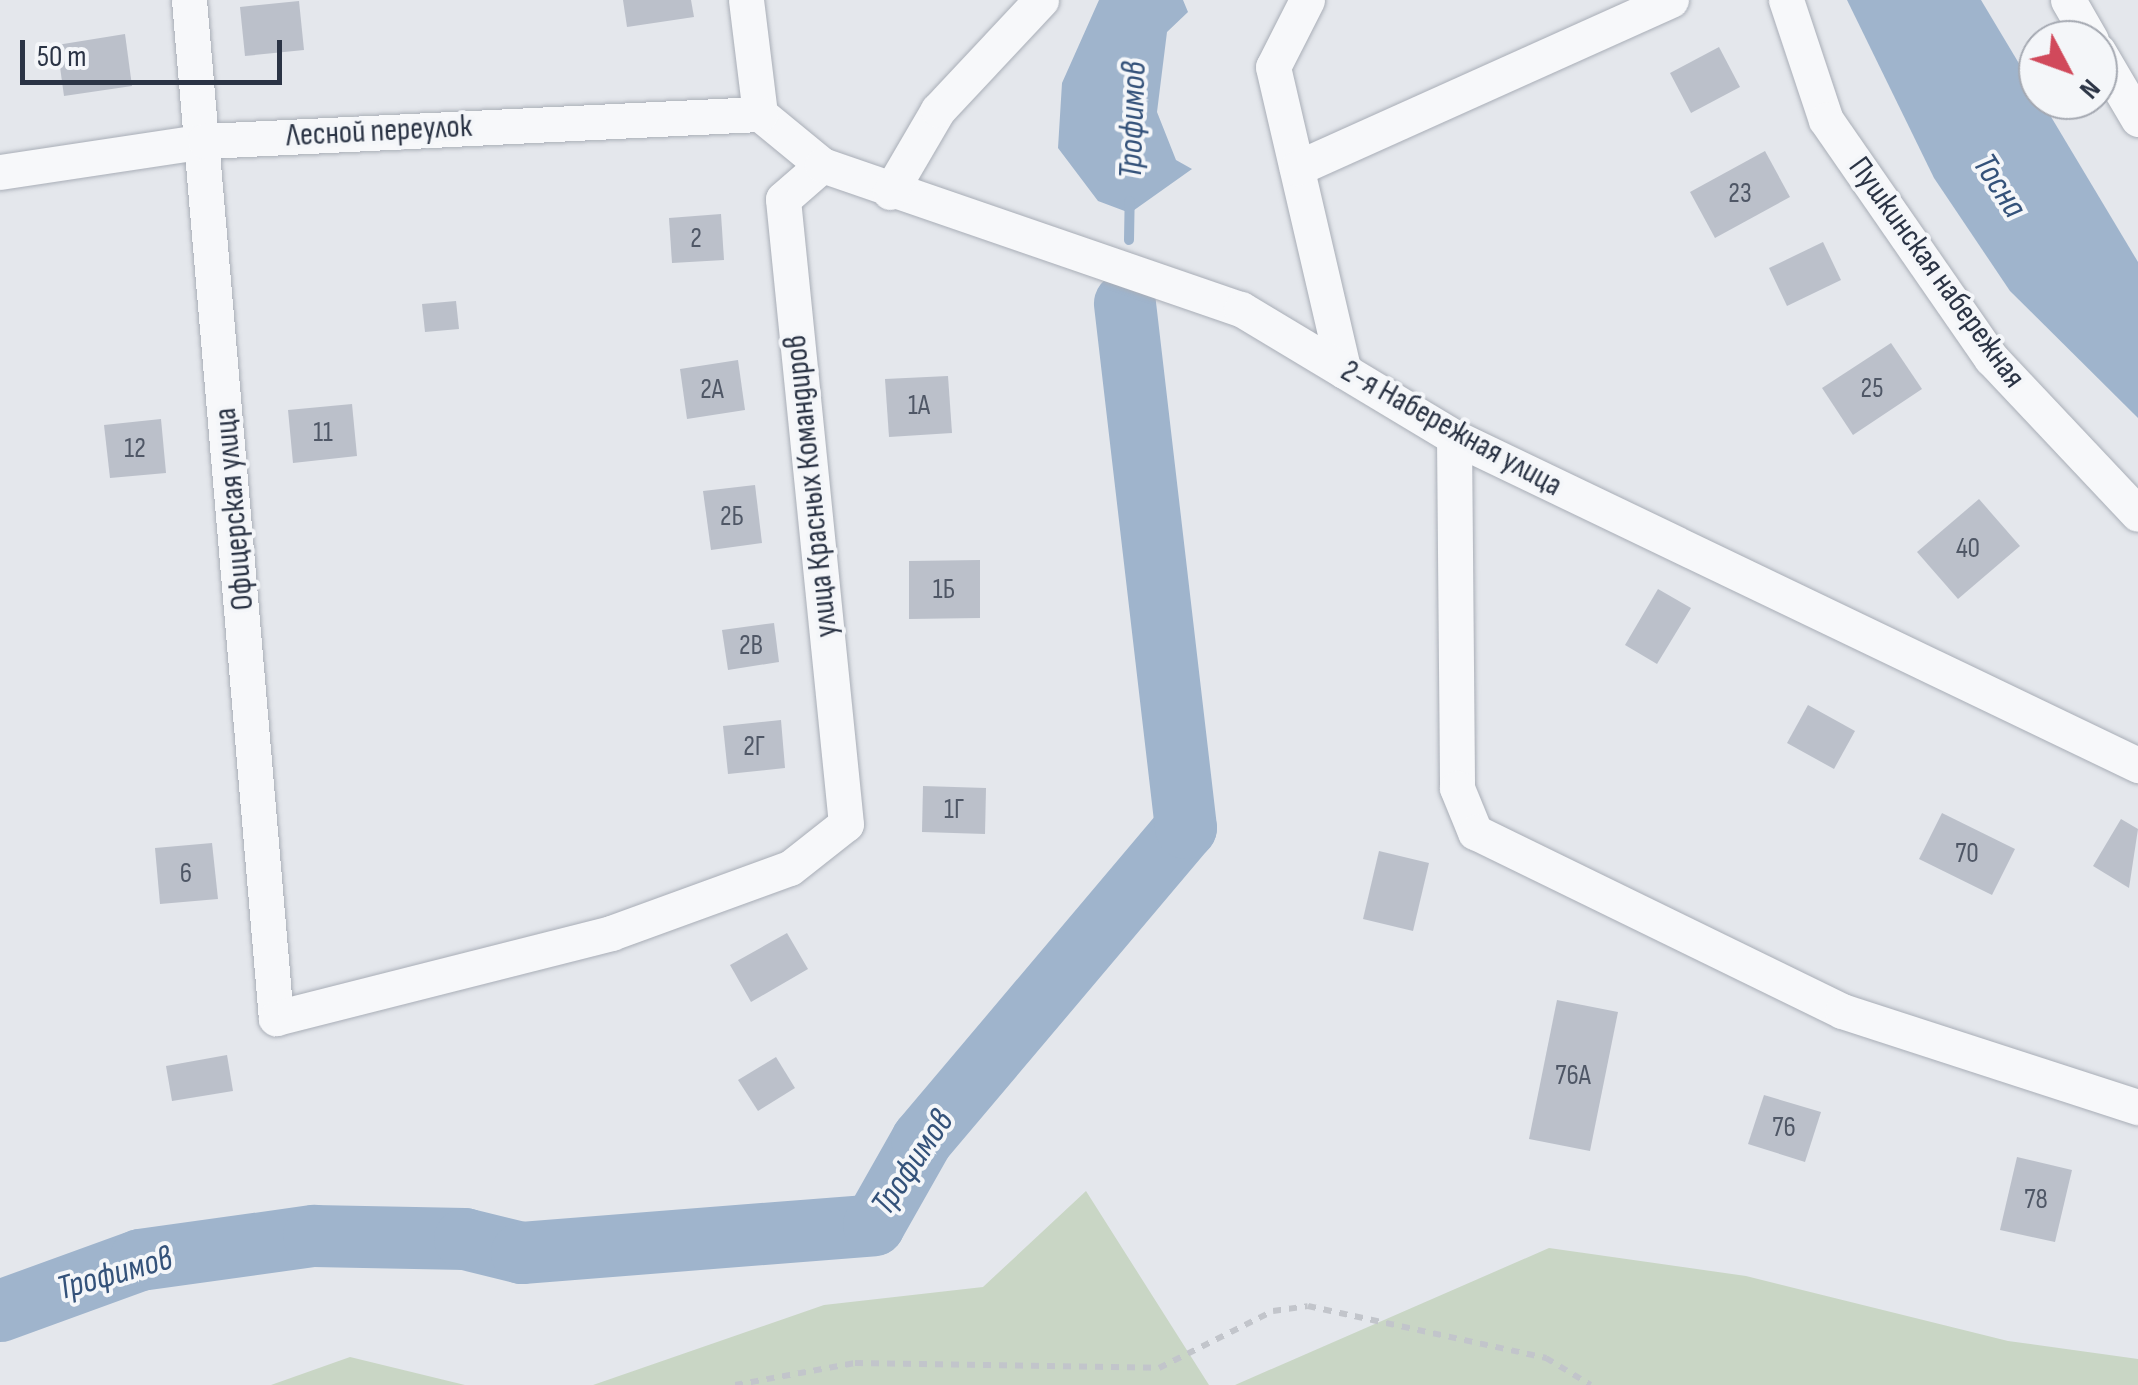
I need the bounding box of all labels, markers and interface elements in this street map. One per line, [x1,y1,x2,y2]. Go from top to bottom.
scale bar [25,20,288,82]
north arrow [2018,20,2118,120]
text: 50 m [37,39,86,75]
water label: Трофимов [1110,60,1156,180]
text: N [2072,72,2107,105]
street label: Лесной переулок [285,108,473,156]
water label: Тосна [1963,146,2035,226]
street label: Пушкинская набережная [1839,150,2033,396]
house number: 23 [1728,177,1752,211]
house number: 2 [690,222,702,256]
street label: улица Красных Командиров [777,333,847,639]
street label: 2-я Набережная улица [1334,352,1568,506]
house number: 25 [1861,372,1883,406]
house number: 2А [700,373,724,407]
house number: 1А [908,389,930,423]
street label: Офицерская улица [207,406,263,612]
house number: 11 [313,416,333,450]
house number: 12 [124,432,146,466]
house number: 2Б [720,500,744,534]
house number: 40 [1956,532,1980,566]
house number: 1Б [933,573,955,607]
house number: 2В [739,629,763,663]
house number: 2Г [743,730,765,764]
house number: 1Г [944,793,964,827]
house number: 70 [1955,837,1979,871]
house number: 6 [180,857,192,891]
house number: 76А [1555,1059,1591,1093]
water label: Трофимов [863,1102,963,1224]
house number: 76 [1772,1111,1796,1145]
house number: 78 [2024,1183,2048,1217]
water label: Трофимов [53,1238,177,1310]

